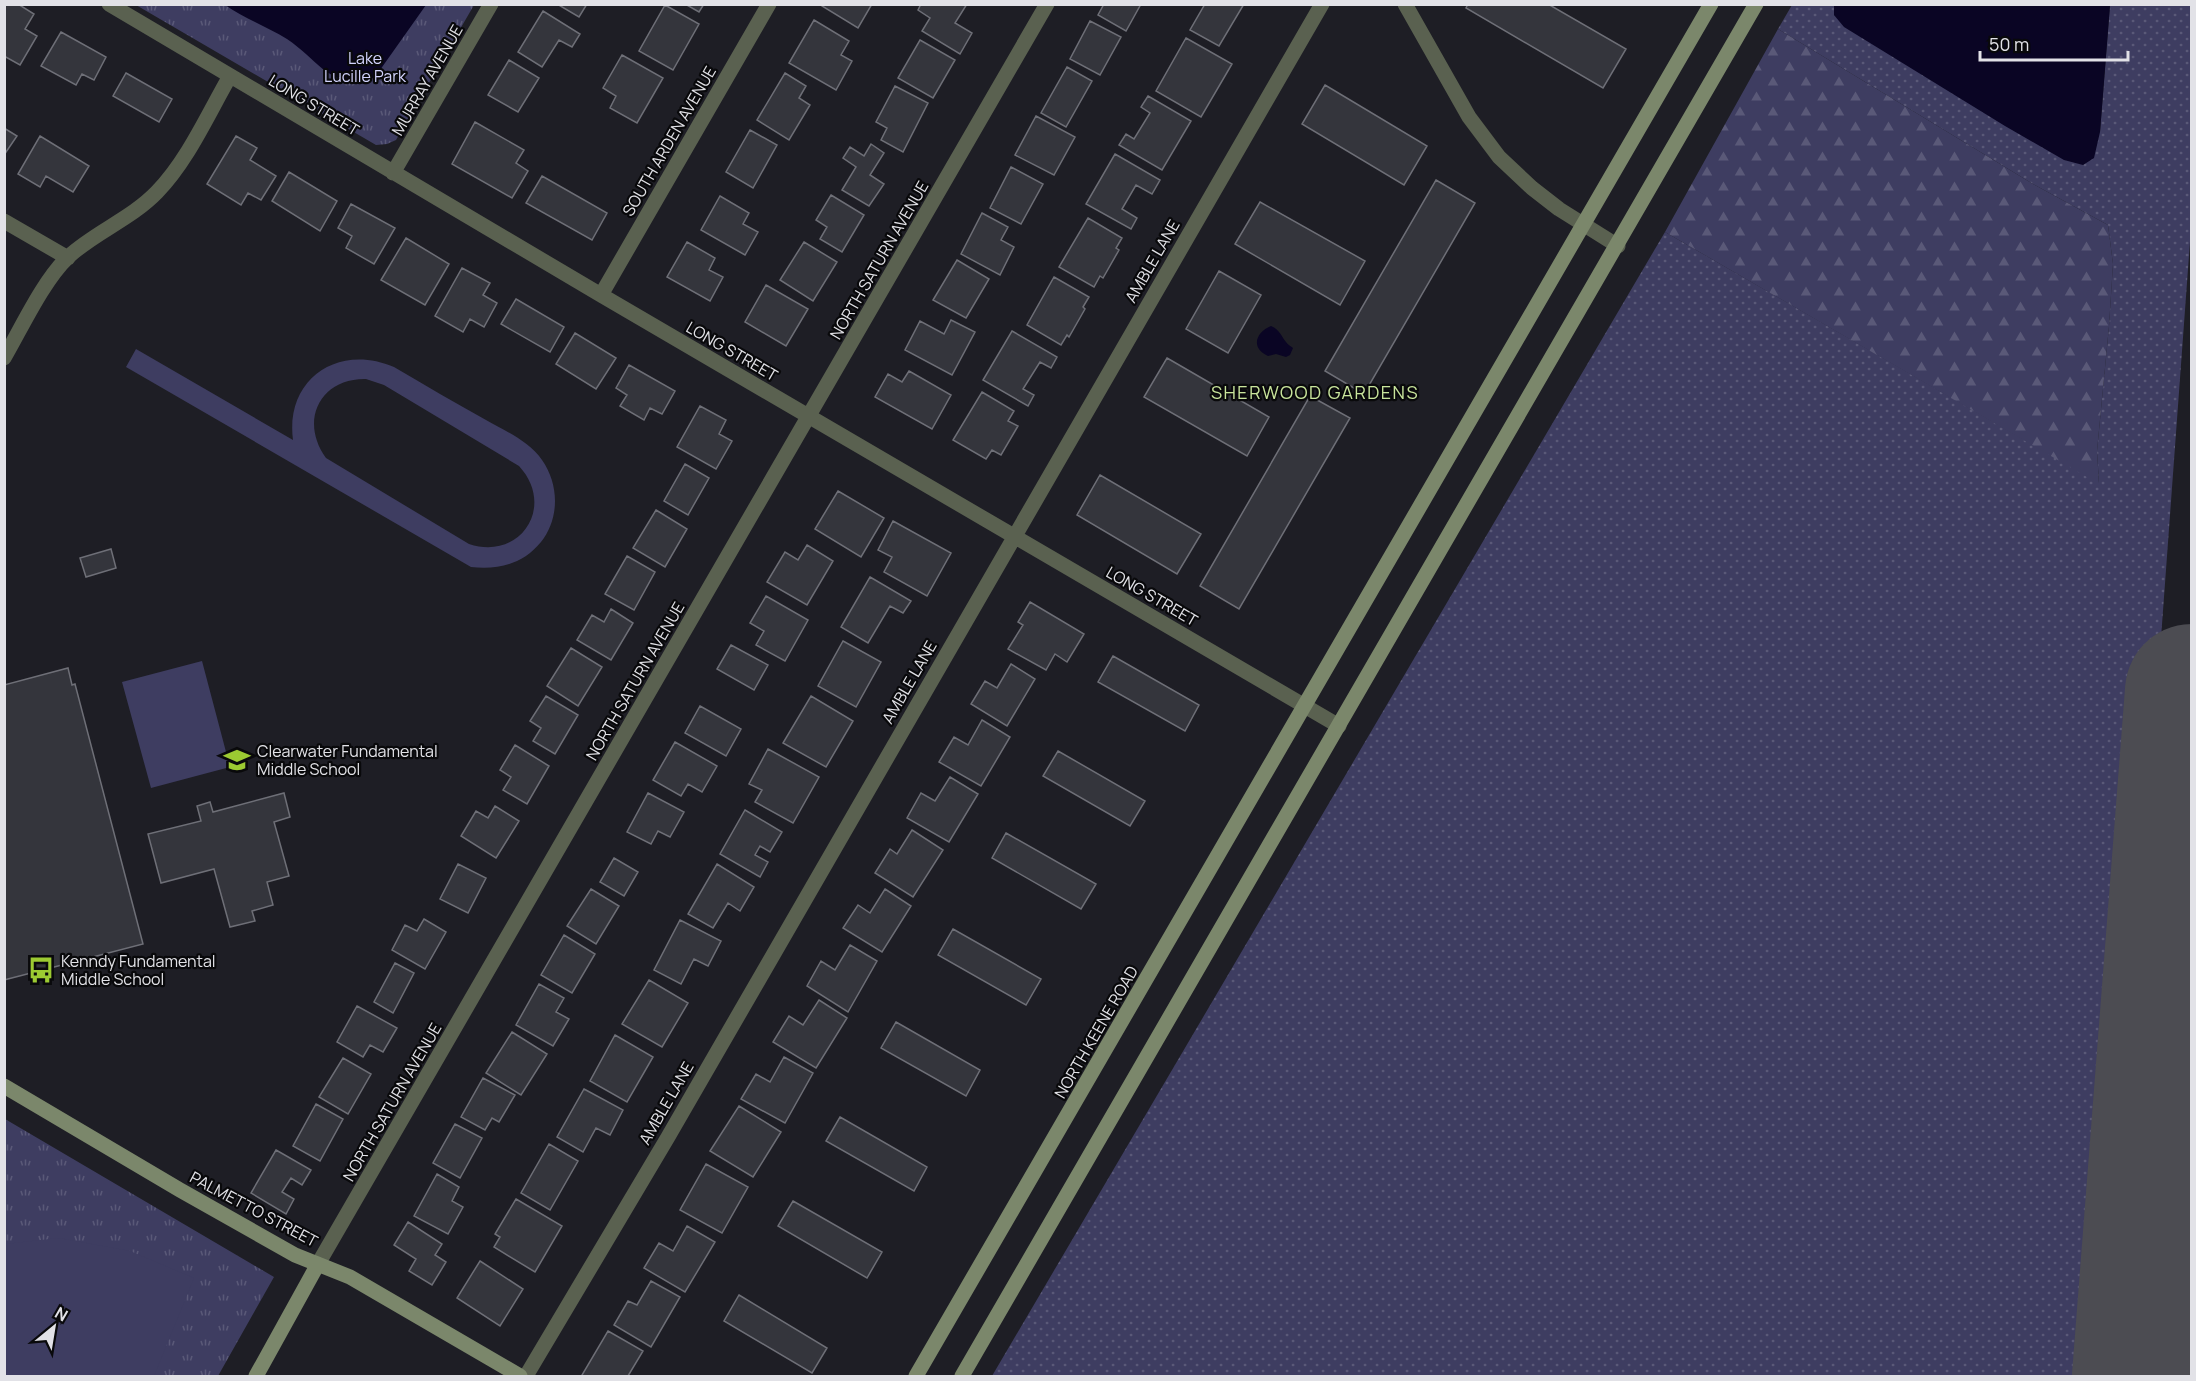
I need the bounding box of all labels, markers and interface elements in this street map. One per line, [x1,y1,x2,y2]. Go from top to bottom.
street label: MURRAY AVENUE [386,21,468,139]
scale bar [1980,24,2128,62]
text: 50 m [1989,32,2029,56]
park label: Lake Lucille Park [324,47,407,87]
street label: SOUTH ARDEN AVENUE [617,62,721,220]
street label: LONG STREET [265,69,364,141]
street label: NORTH SATURN AVENUE [825,177,933,343]
street label: AMBLE LANE [1119,216,1185,306]
street label: LONG STREET [682,316,782,386]
district label: SHERWOOD GARDENS [1211,380,1419,404]
street label: LONG STREET [1102,561,1202,631]
street label: NORTH SATURN AVENUE [581,598,689,764]
street label: AMBLE LANE [876,637,942,727]
place label: Clearwater Fundamental Middle School [257,740,438,780]
school or university icon: Clearwater Fundamental Middle School [222,745,252,775]
place label: Kenndy Fundamental Middle School [61,950,216,990]
bus stop icon: Kenndy Fundamental Middle School [26,955,56,985]
street label: NORTH KEENE ROAD [1049,962,1143,1102]
street label: NORTH SATURN AVENUE [338,1019,446,1185]
street label: AMBLE LANE [633,1058,699,1148]
street label: PALMETTO STREET [186,1166,322,1252]
north arrow [24,1297,84,1357]
text: N [51,1302,72,1326]

